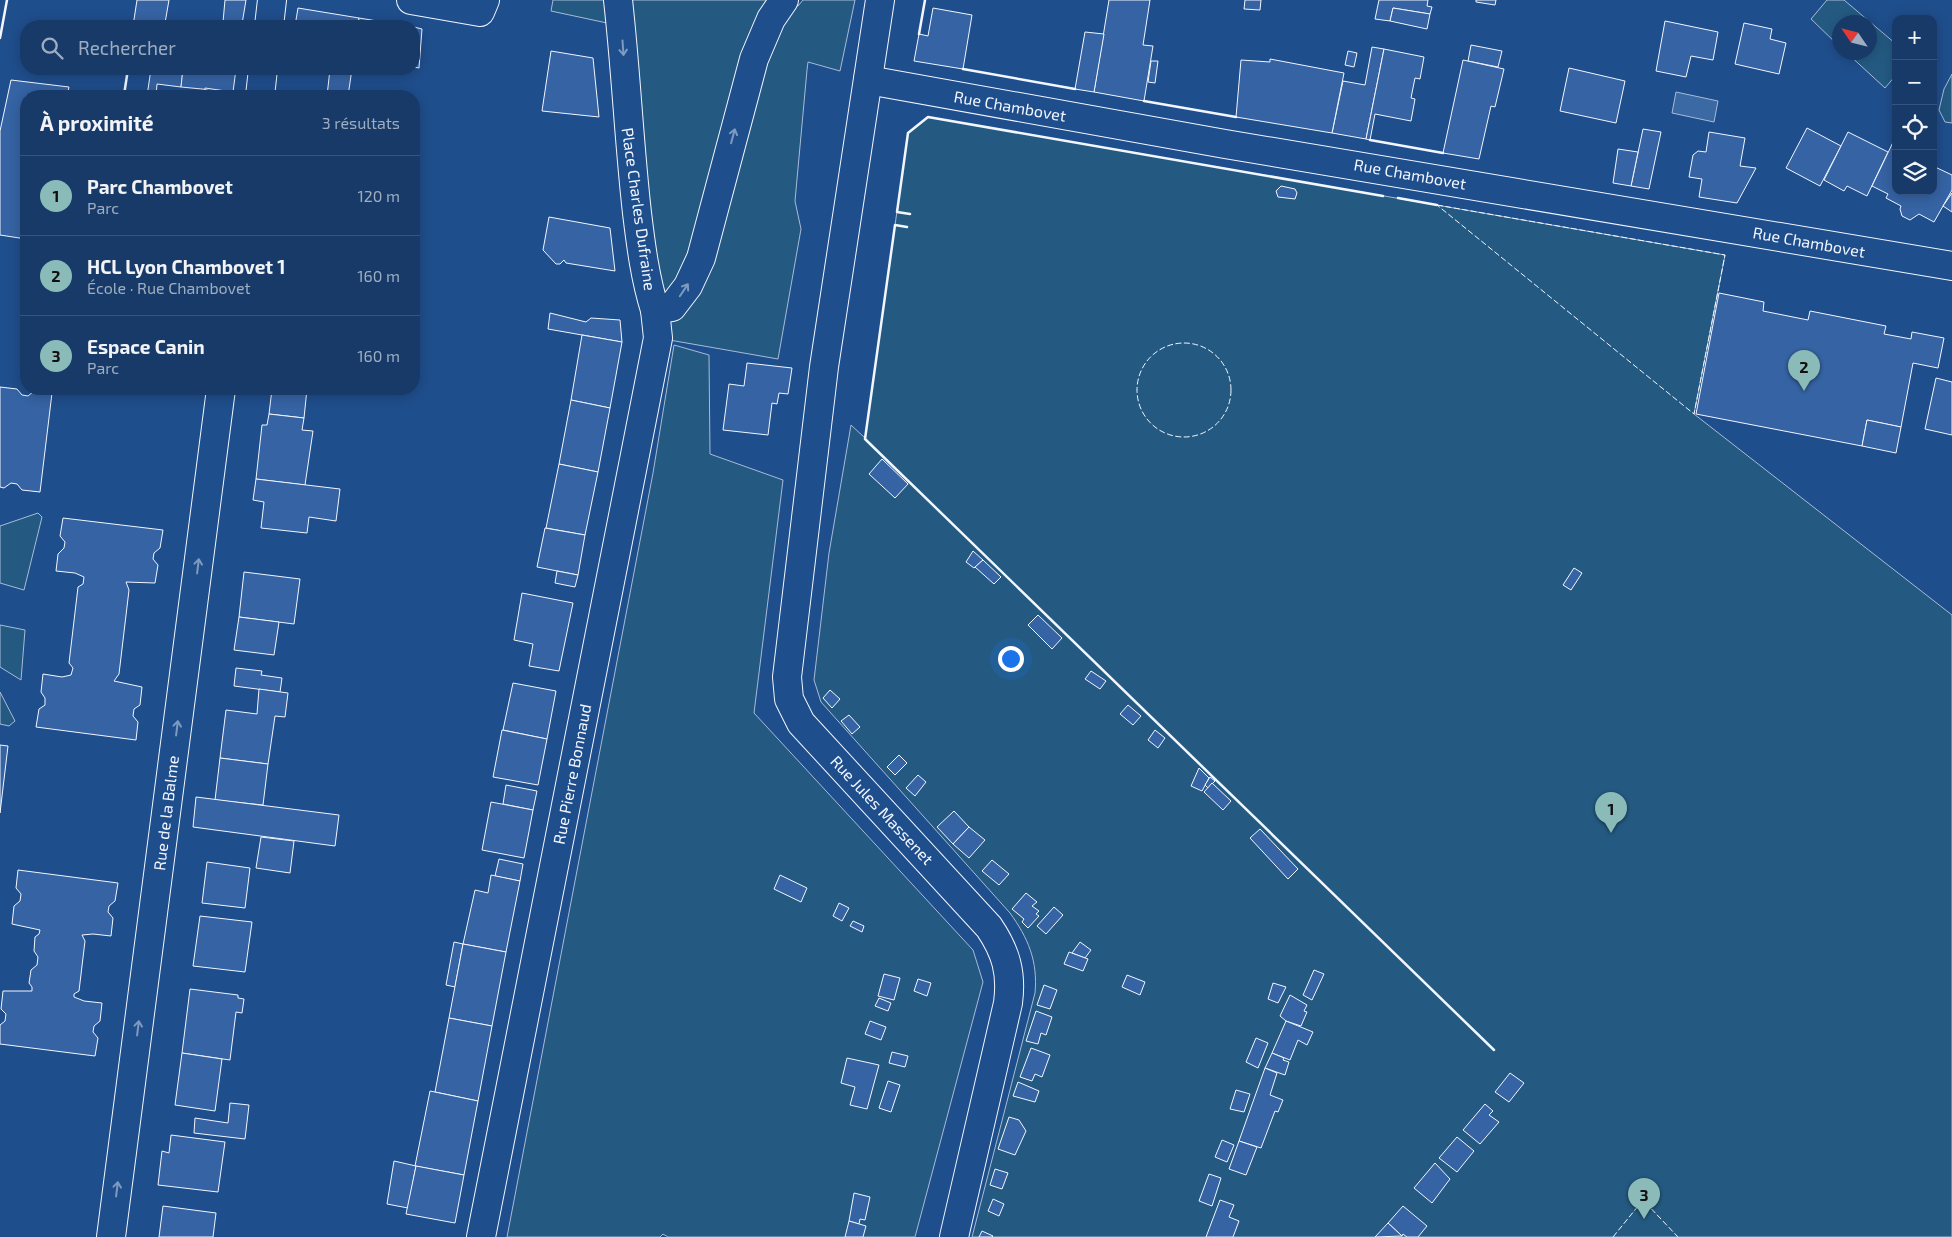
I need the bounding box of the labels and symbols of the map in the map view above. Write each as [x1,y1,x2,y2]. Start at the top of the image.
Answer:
north arrow [1832,15,1877,60]
one-way arrow [619,40,628,56]
street label: Rue Chambovet [953,86,1068,125]
street label: Place Charles Dufraine [619,126,660,292]
one-way arrow [729,128,739,144]
street label: Rue Chambovet [1353,154,1468,193]
street label: Rue Chambovet [1752,222,1867,261]
one-way arrow [679,283,689,297]
pin: 2 [1788,350,1820,391]
one-way arrow [193,559,203,575]
your location [998,646,1024,672]
street label: Rue Pierre Bonnaud [549,702,594,846]
one-way arrow [172,720,182,736]
street label: Rue Jules Massenet [827,751,938,868]
street label: Rue de la Balme [149,754,182,872]
pin: 1 [1595,792,1627,833]
one-way arrow [133,1020,143,1036]
pin: 3 [1628,1178,1660,1219]
one-way arrow [112,1181,122,1197]

